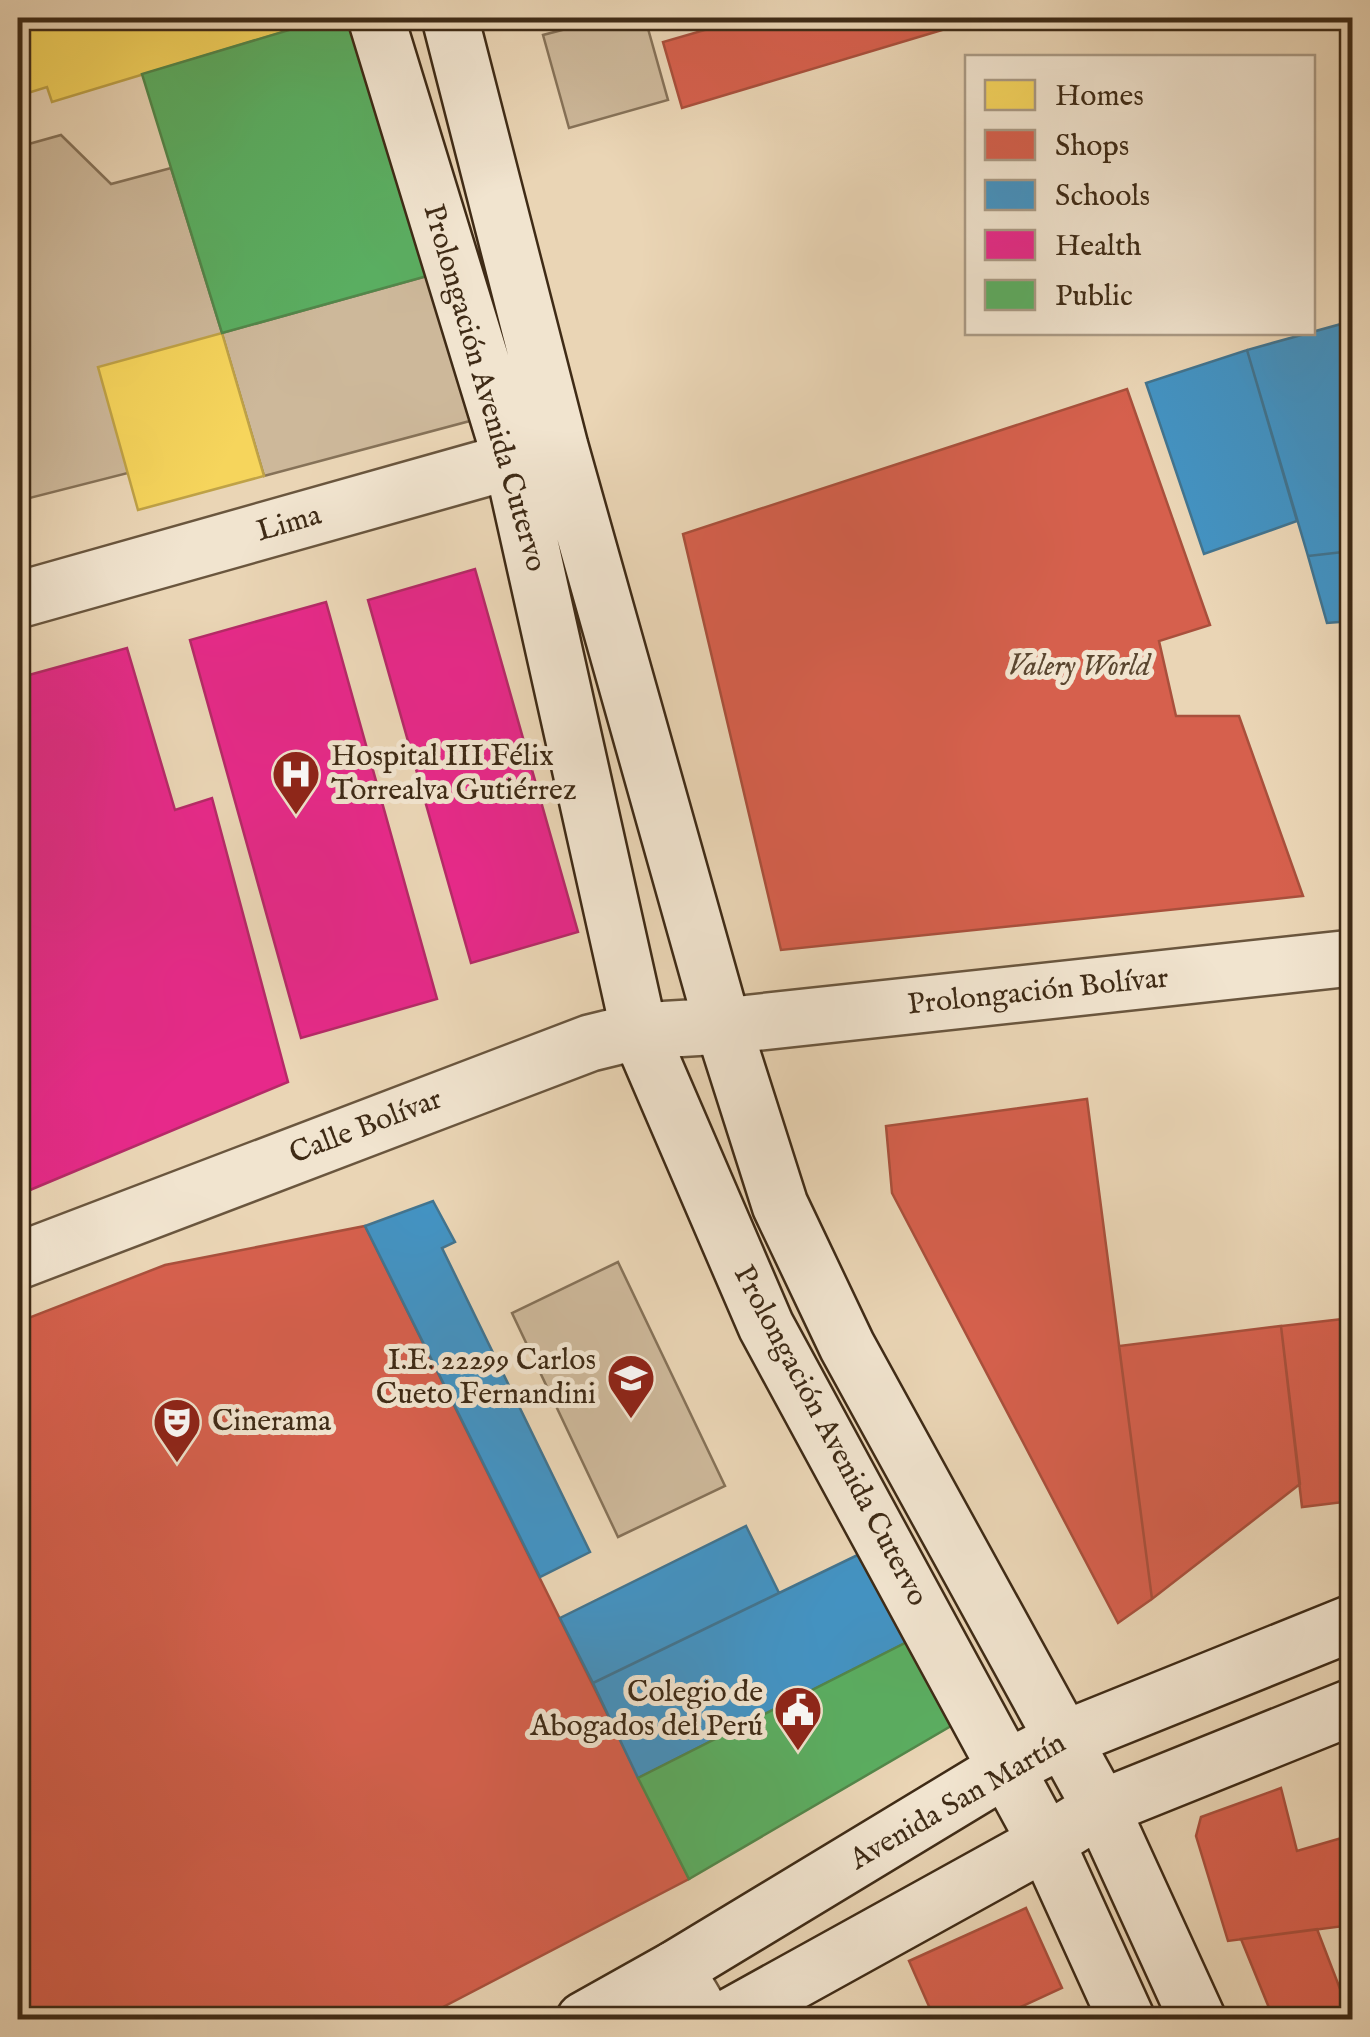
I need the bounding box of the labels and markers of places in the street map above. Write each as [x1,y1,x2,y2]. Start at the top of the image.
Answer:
place label: Hospital III Félix Torrealva Gutiérrez [331,738,577,810]
hospital icon: Hospital III Félix Torrealva Gutiérrez [270,748,322,816]
place label: I.E. 22299 Carlos Cueto Fernandini [376,1342,596,1414]
school or university icon: I.E. 22299 Carlos Cueto Fernandini [605,1352,657,1420]
theatre icon: Cinerama [151,1396,203,1464]
place label: Cinerama [212,1403,331,1441]
place label: Colegio de Abogados del Perú [529,1674,763,1746]
public building icon: Colegio de Abogados del Perú [772,1684,824,1752]

